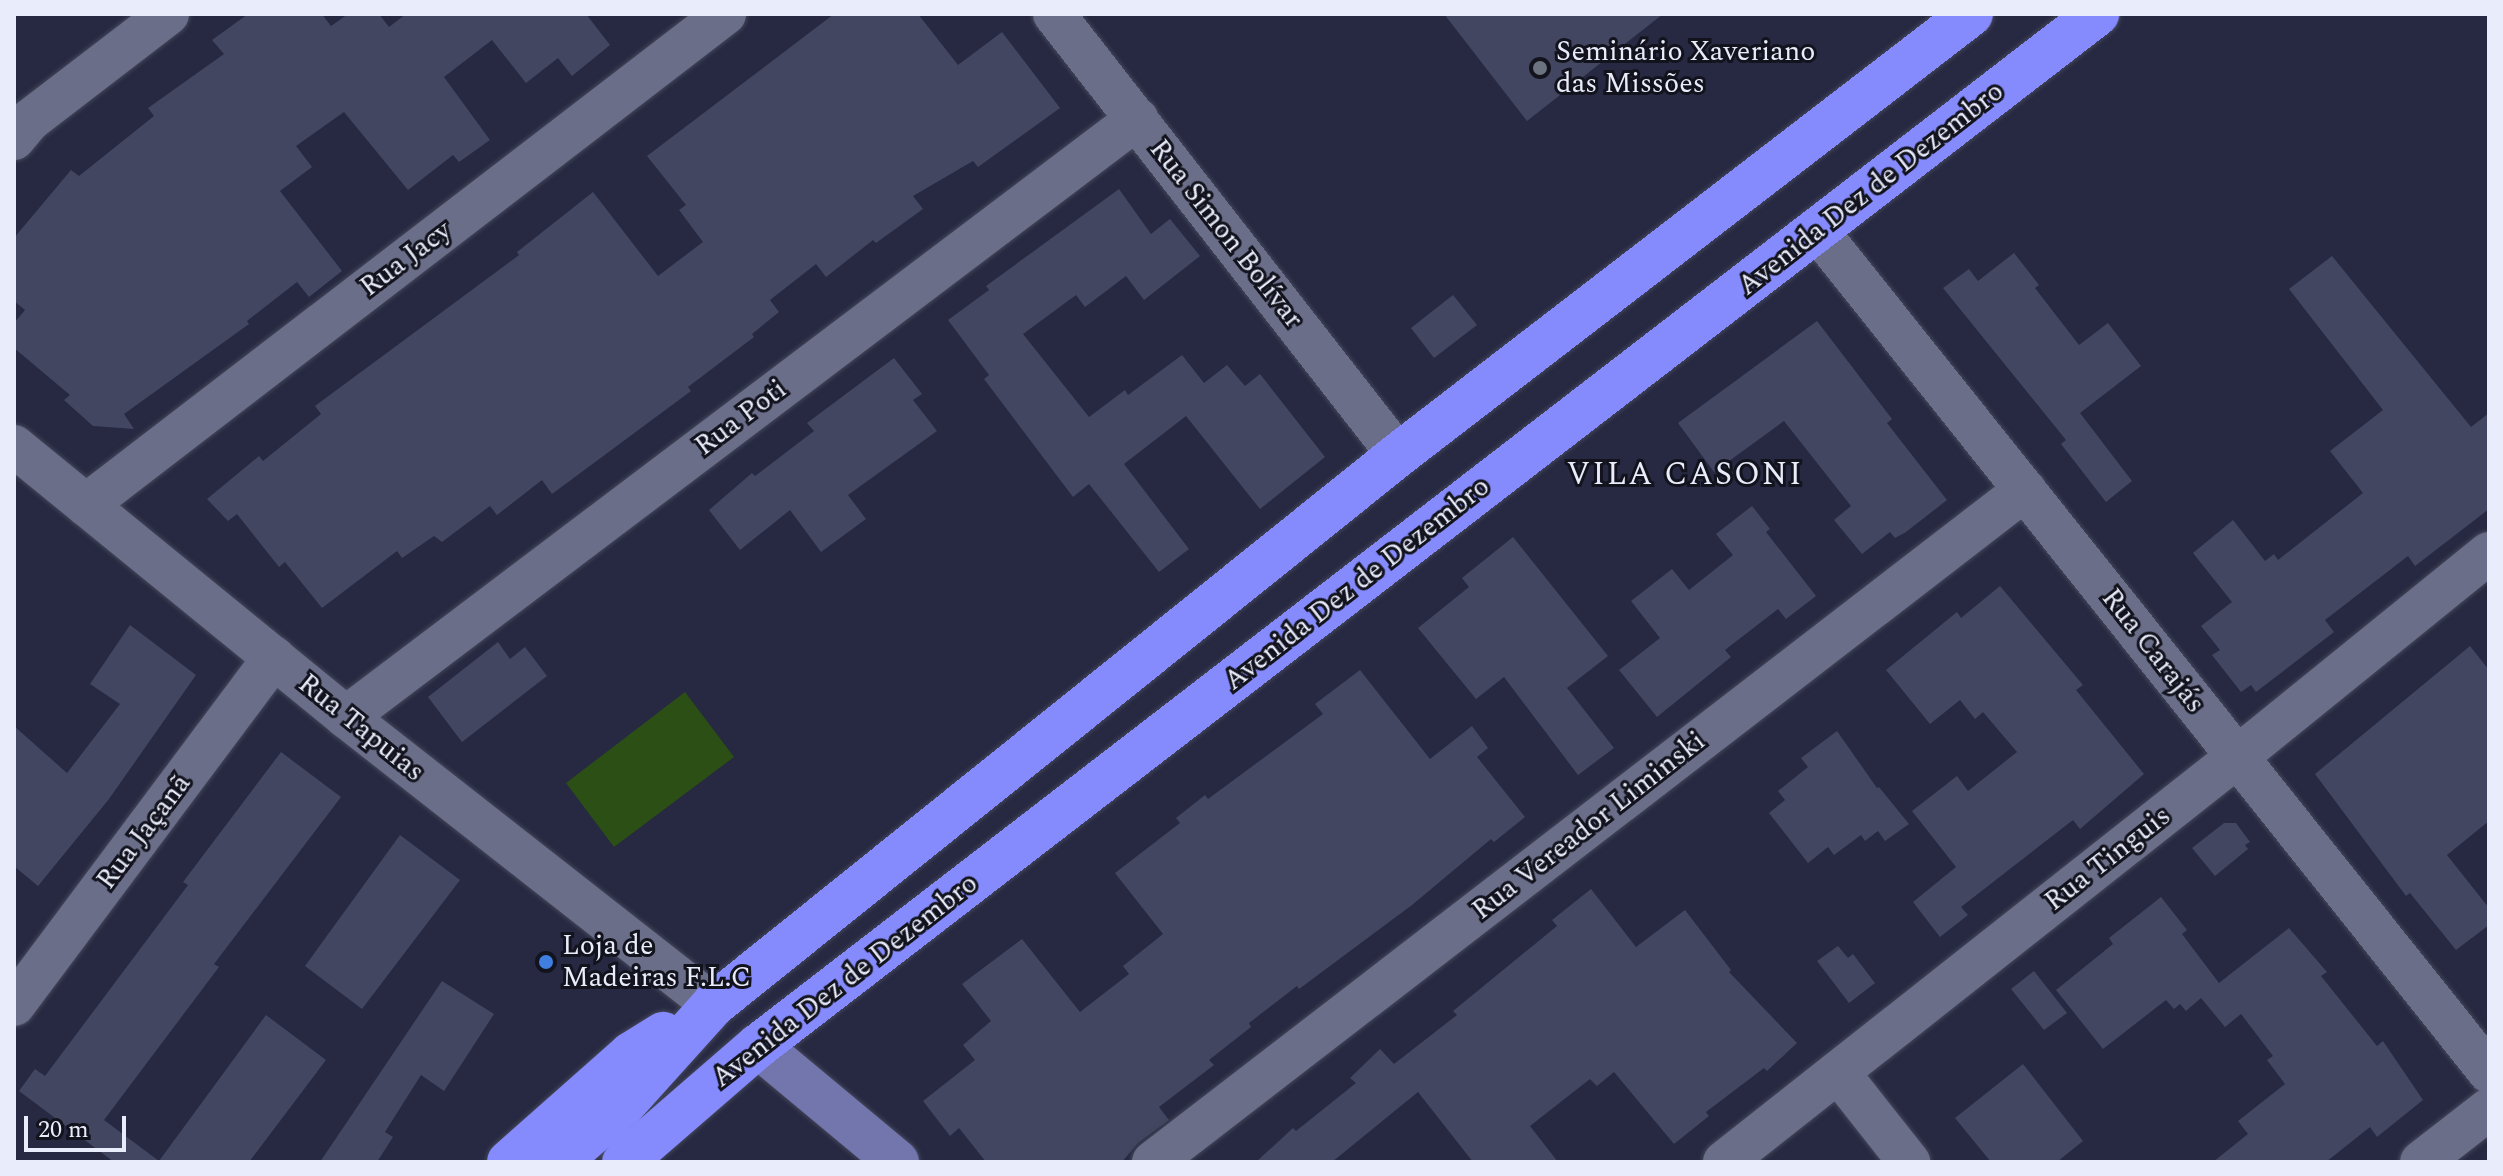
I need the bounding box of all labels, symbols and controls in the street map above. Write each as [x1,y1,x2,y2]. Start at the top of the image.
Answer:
place label: Seminário Xaveriano das Missões [1556,35,1815,101]
marker: Seminário Xaveriano das Missões [1531,59,1549,77]
street label: Avenida Dez de Dezembro [1731,75,2011,303]
street label: Rua Simon Bolívar [1142,133,1310,335]
street label: Rua Jacy [354,214,458,304]
street label: Rua Poti [689,373,793,463]
district label: VILA CASONI [1567,456,1803,494]
street label: Avenida Dez de Dezembro [1217,470,1497,698]
street label: Rua Carajás [2094,582,2212,720]
street label: Rua Tapuias [291,667,431,789]
street label: Rua Vereador Liminski [1466,725,1712,927]
street label: Rua Jaçanã [90,768,198,896]
street label: Rua Tinguis [2038,799,2178,919]
street label: Avenida Dez de Dezembro [705,867,985,1095]
place label: Loja de Madeiras F.L.C [562,929,751,995]
marker: Loja de Madeiras F.L.C [537,953,555,971]
scale bar [28,1100,130,1150]
text: 20 m [38,1112,89,1148]

